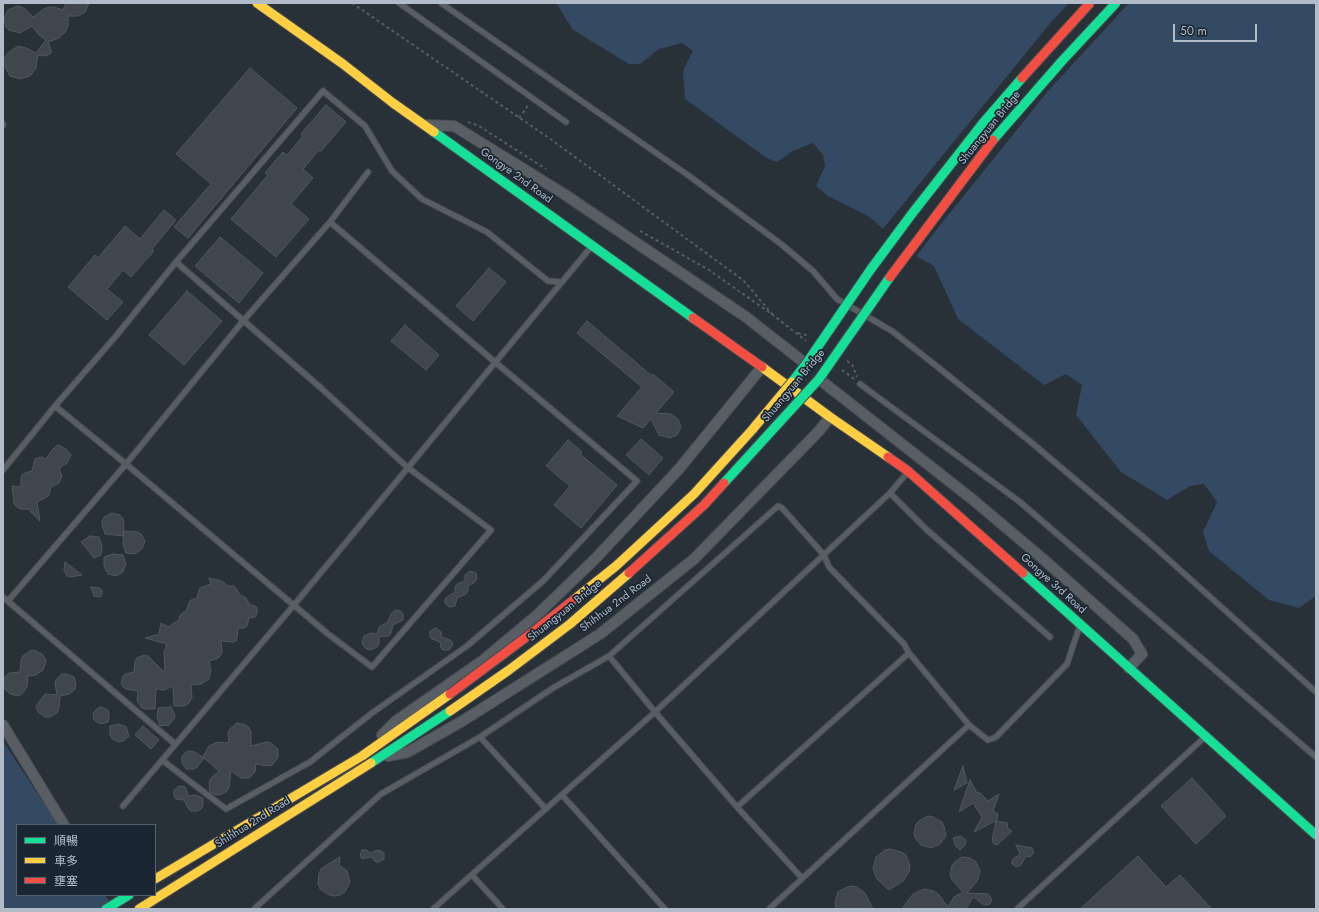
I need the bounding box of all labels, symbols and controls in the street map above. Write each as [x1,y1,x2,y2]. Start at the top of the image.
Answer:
scale bar [1175,16,1259,42]
text: 50 m [1180,22,1207,40]
street label: Shuangyuan Bridge [956,89,1024,167]
street label: Gongye 2nd Road [478,146,554,206]
street label: Shuangyuan Bridge [760,347,828,425]
street label: Gongye 3rd Road [1018,551,1088,617]
street label: Shihhua 2nd Road [578,573,654,635]
street label: Shuangyuan Bridge [526,577,604,645]
street label: Shihhua 2nd Road [213,795,293,851]
legend [16,824,156,896]
text: 順暢 [54,832,78,850]
text: 車多 [54,852,78,870]
text: 壅塞 [54,872,78,890]

